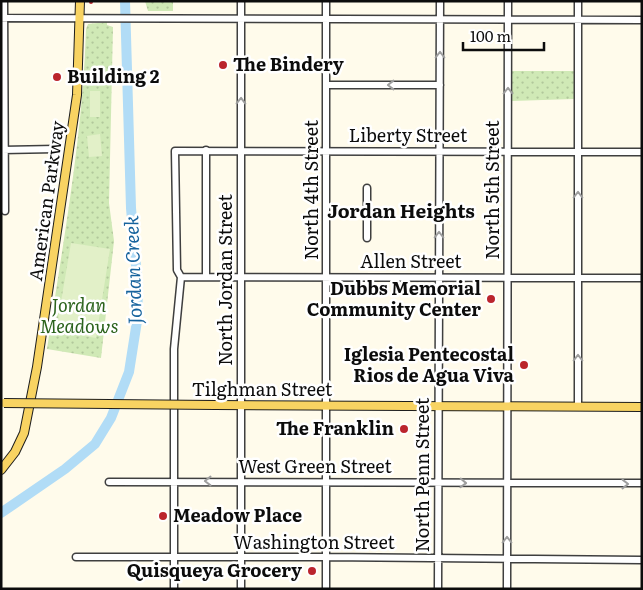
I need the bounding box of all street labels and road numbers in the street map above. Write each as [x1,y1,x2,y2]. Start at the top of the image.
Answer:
street label: American Parkway [21,118,70,283]
street label: North 4th Street [297,119,324,260]
street label: North 5th Street [478,120,505,260]
street label: Liberty Street [349,121,468,148]
street label: North Jordan Street [211,194,238,366]
street label: Allen Street [360,247,462,274]
street label: Tilghman Street [192,375,333,402]
street label: North Penn Street [408,397,435,552]
street label: West Green Street [238,452,392,479]
street label: Washington Street [233,528,395,555]

